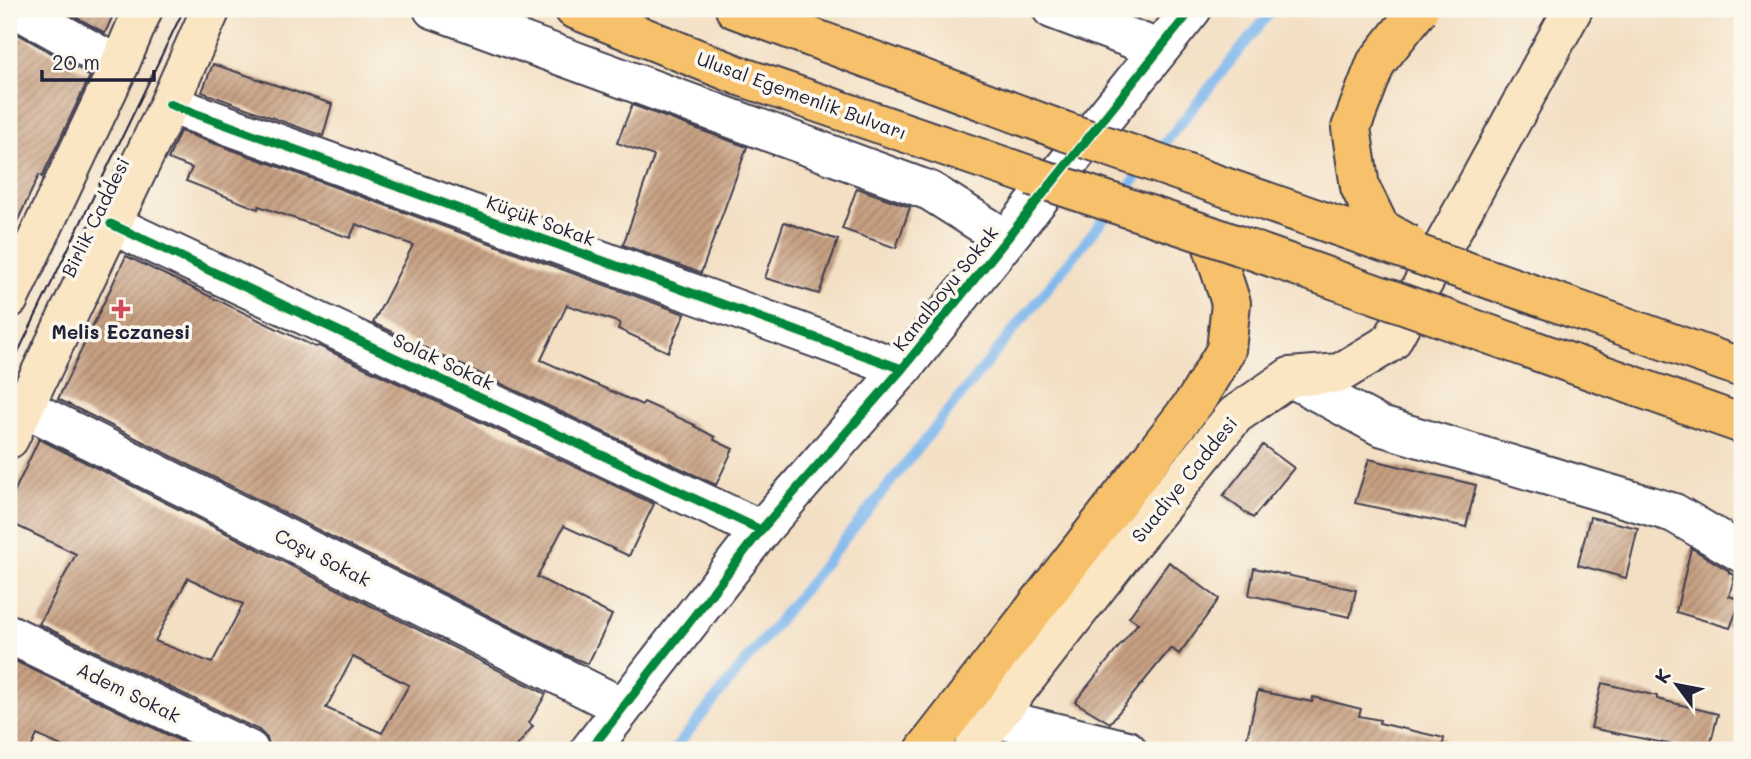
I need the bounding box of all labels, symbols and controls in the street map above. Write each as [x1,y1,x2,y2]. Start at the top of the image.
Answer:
scale bar [42,38,154,82]
street label: Ulusal Egemenlik Bulvarı [693,45,911,145]
text: 20 m [52,48,100,75]
street label: Birlik Caddesi [55,153,135,281]
street label: Küçük Sokak [483,189,599,251]
street label: Kanalboyu Sokak [887,220,1003,356]
marker: Melis Eczanesi [113,301,129,317]
place label: Melis Eczanesi [52,319,190,344]
street label: Solak Sokak [389,327,499,395]
street label: Suadiye Caddesi [1126,411,1242,547]
street label: Coşu Sokak [271,522,375,592]
north arrow [1642,650,1712,720]
street label: Adem Sokak [73,656,185,728]
text: K [1648,664,1676,688]

